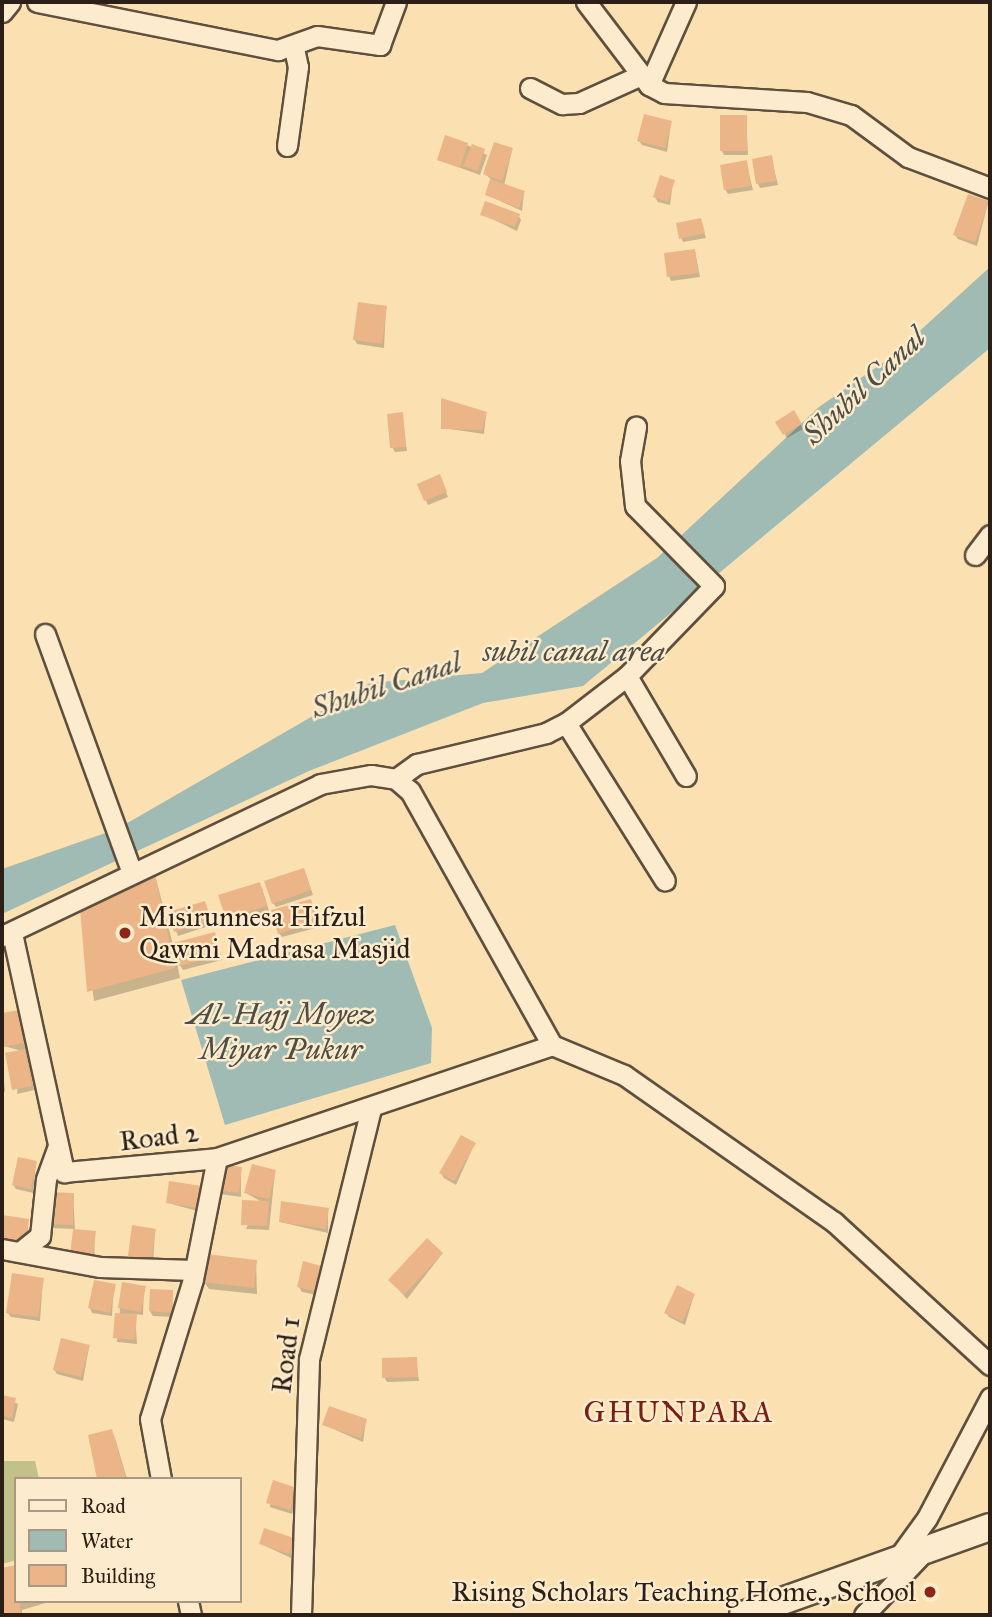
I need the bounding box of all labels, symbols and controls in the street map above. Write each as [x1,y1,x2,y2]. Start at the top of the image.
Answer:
water label: Shubil Canal [795,320,933,452]
water label: subil canal area [483,633,665,669]
water label: Shubil Canal [307,644,465,726]
place label: Misirunnesa Hifzul Qawmi Madrasa Masjid [139,900,411,966]
marker: Misirunnesa Hifzul Qawmi Madrasa Masjid [117,925,133,941]
water label: Al-Hajj Moyez Miyar Pukur [187,996,375,1066]
street label: Road 2 [117,1115,201,1159]
street label: Road 1 [265,1315,307,1395]
district label: GHUNPARA [585,1394,773,1430]
legend [14,1477,242,1603]
text: Road [81,1493,126,1519]
text: Water [81,1528,133,1554]
text: Building [81,1563,155,1589]
place label: Rising Scholars Teaching Home., School [451,1575,916,1609]
marker: Rising Scholars Teaching Home., School [922,1584,938,1600]

